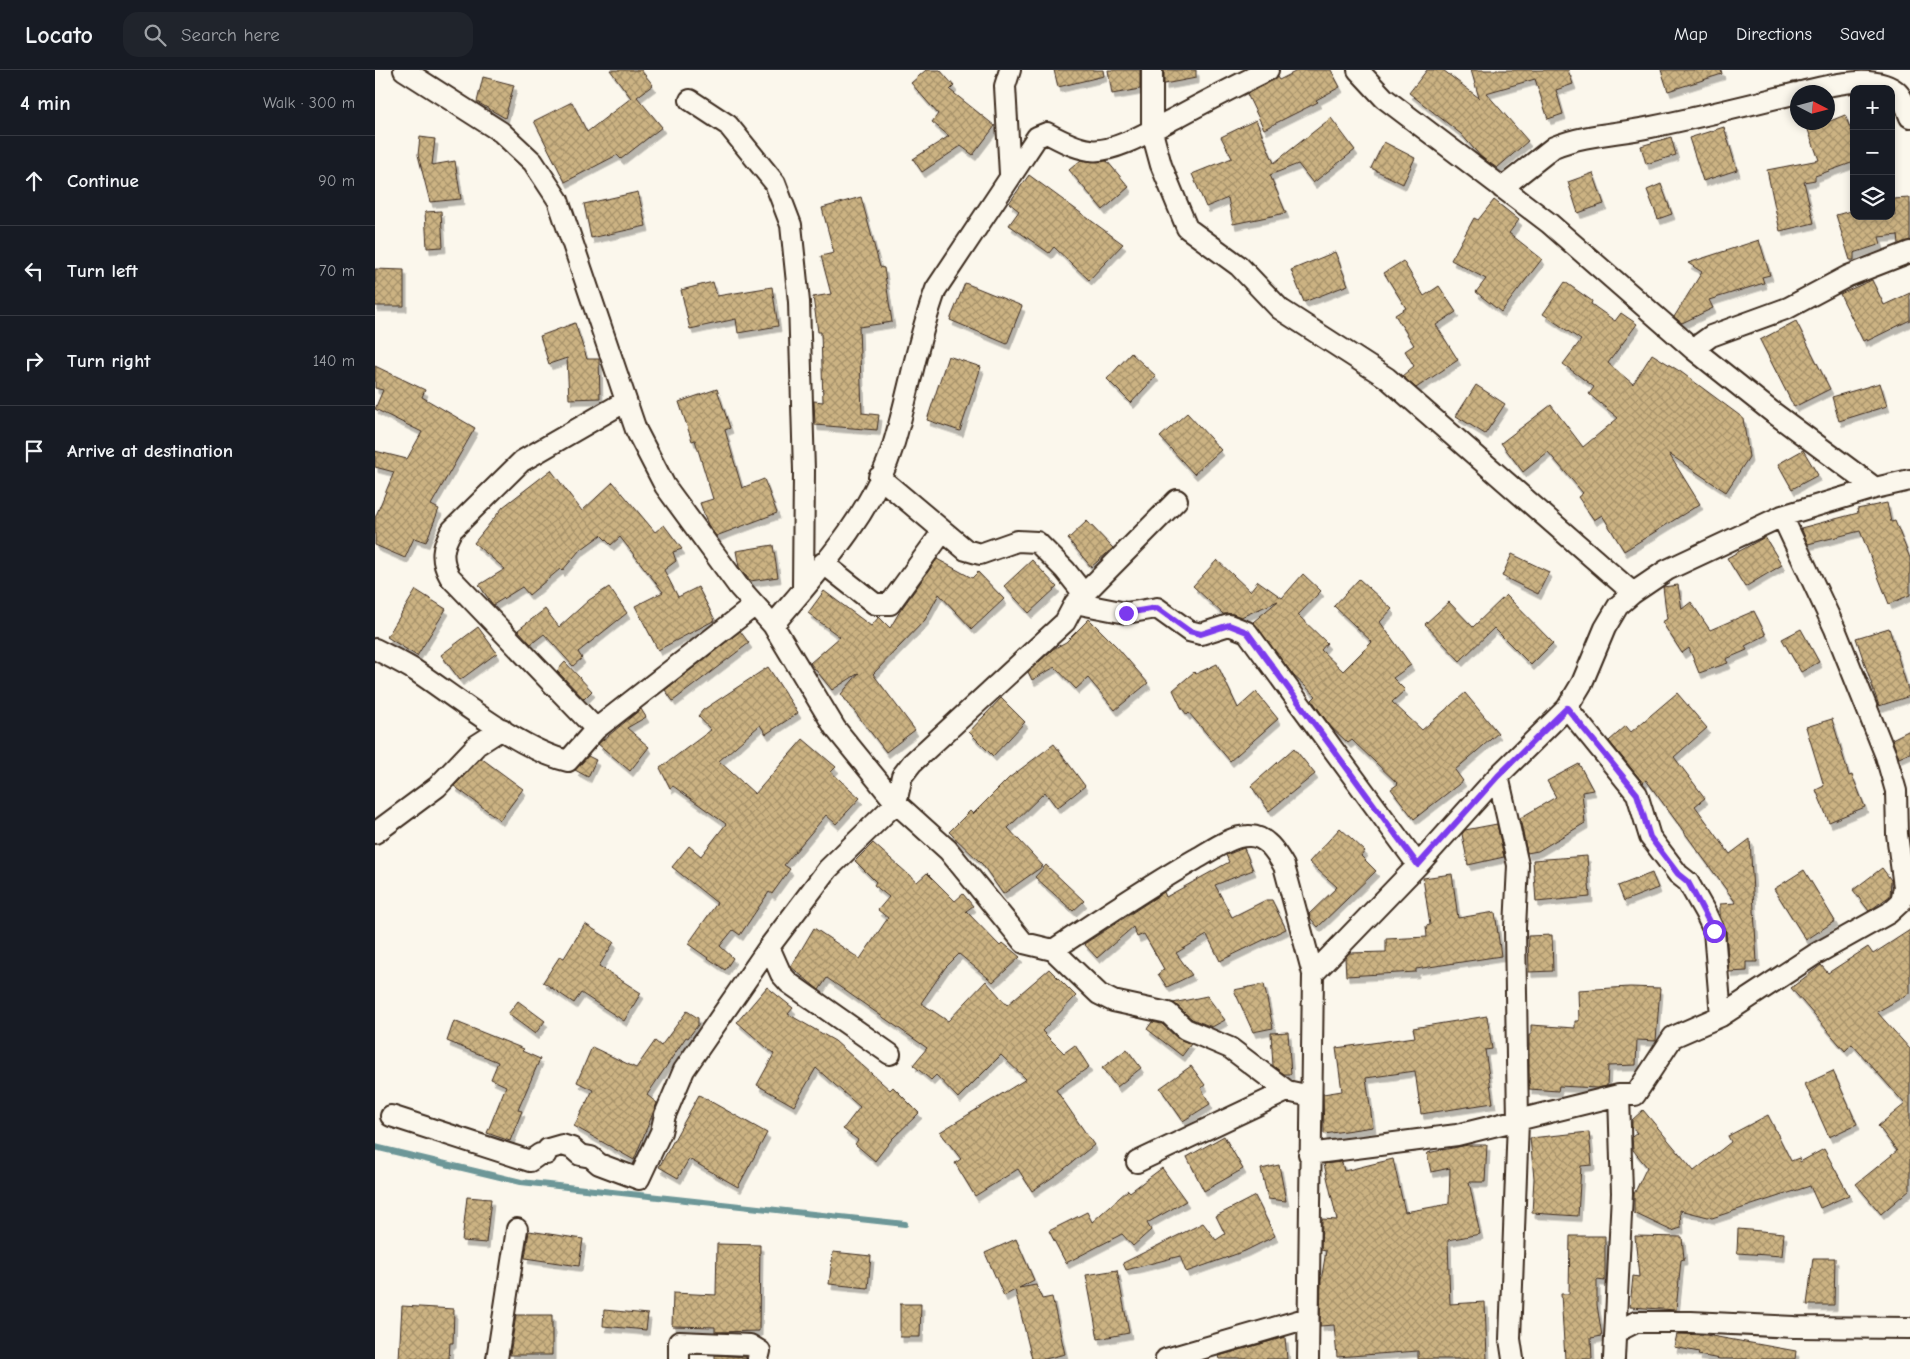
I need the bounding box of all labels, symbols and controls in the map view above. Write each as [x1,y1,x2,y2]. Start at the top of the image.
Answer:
search box [123,12,473,57]
text: Locato [25,21,93,49]
icon: search [141,21,169,49]
text: Search here [181,24,280,46]
text: Map [1674,24,1708,45]
text: Directions [1736,24,1812,45]
text: Saved [1840,24,1885,45]
north arrow [1790,85,1835,130]
map controls [1850,85,1895,220]
button: + [1850,85,1895,130]
text: 4 min [20,91,71,115]
text: Walk · 300 m [263,94,355,112]
button: − [1850,130,1895,175]
icon: ahead [20,167,48,195]
text: Continue [67,170,139,192]
text: 90 m [318,172,355,190]
button: layers [1850,175,1895,220]
icon: left [20,257,48,285]
text: Turn left [67,260,138,282]
text: 70 m [319,262,355,280]
icon: right [20,347,48,375]
text: Turn right [67,350,151,372]
text: 140 m [313,352,355,370]
icon: arrive [20,437,48,465]
text: Arrive at destination [67,440,233,462]
route end [1115,602,1138,625]
route start [1703,920,1726,943]

